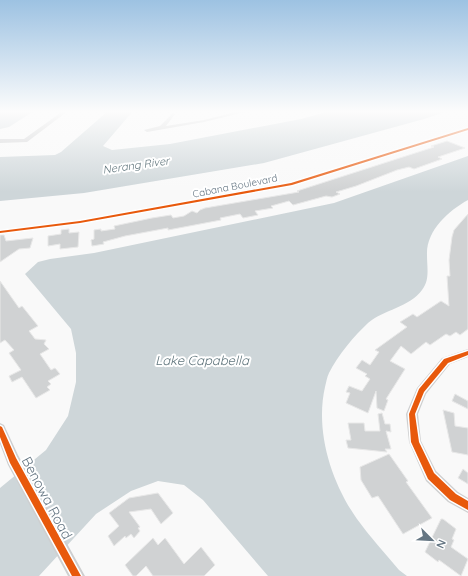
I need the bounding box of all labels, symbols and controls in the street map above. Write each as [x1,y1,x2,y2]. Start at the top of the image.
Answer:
water label: Nerang River [102,153,172,177]
street label: Cabana Boulevard [191,171,279,201]
water label: Lake Capabella [155,352,250,368]
street label: Benowa Road [18,454,76,542]
north arrow [412,520,452,560]
text: N [433,538,449,551]

